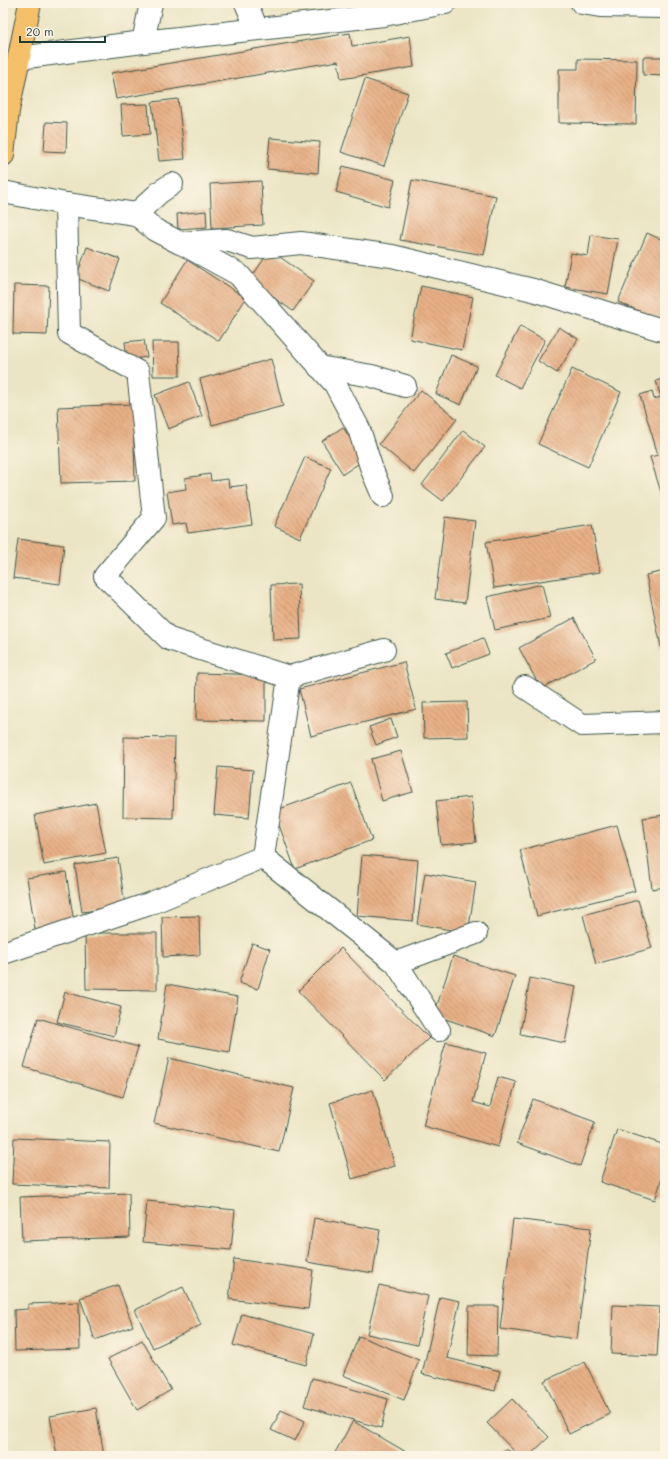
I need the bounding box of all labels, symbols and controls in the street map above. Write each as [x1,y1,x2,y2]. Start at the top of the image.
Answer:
scale bar [20,18,105,44]
text: 20 m [26,23,54,39]

